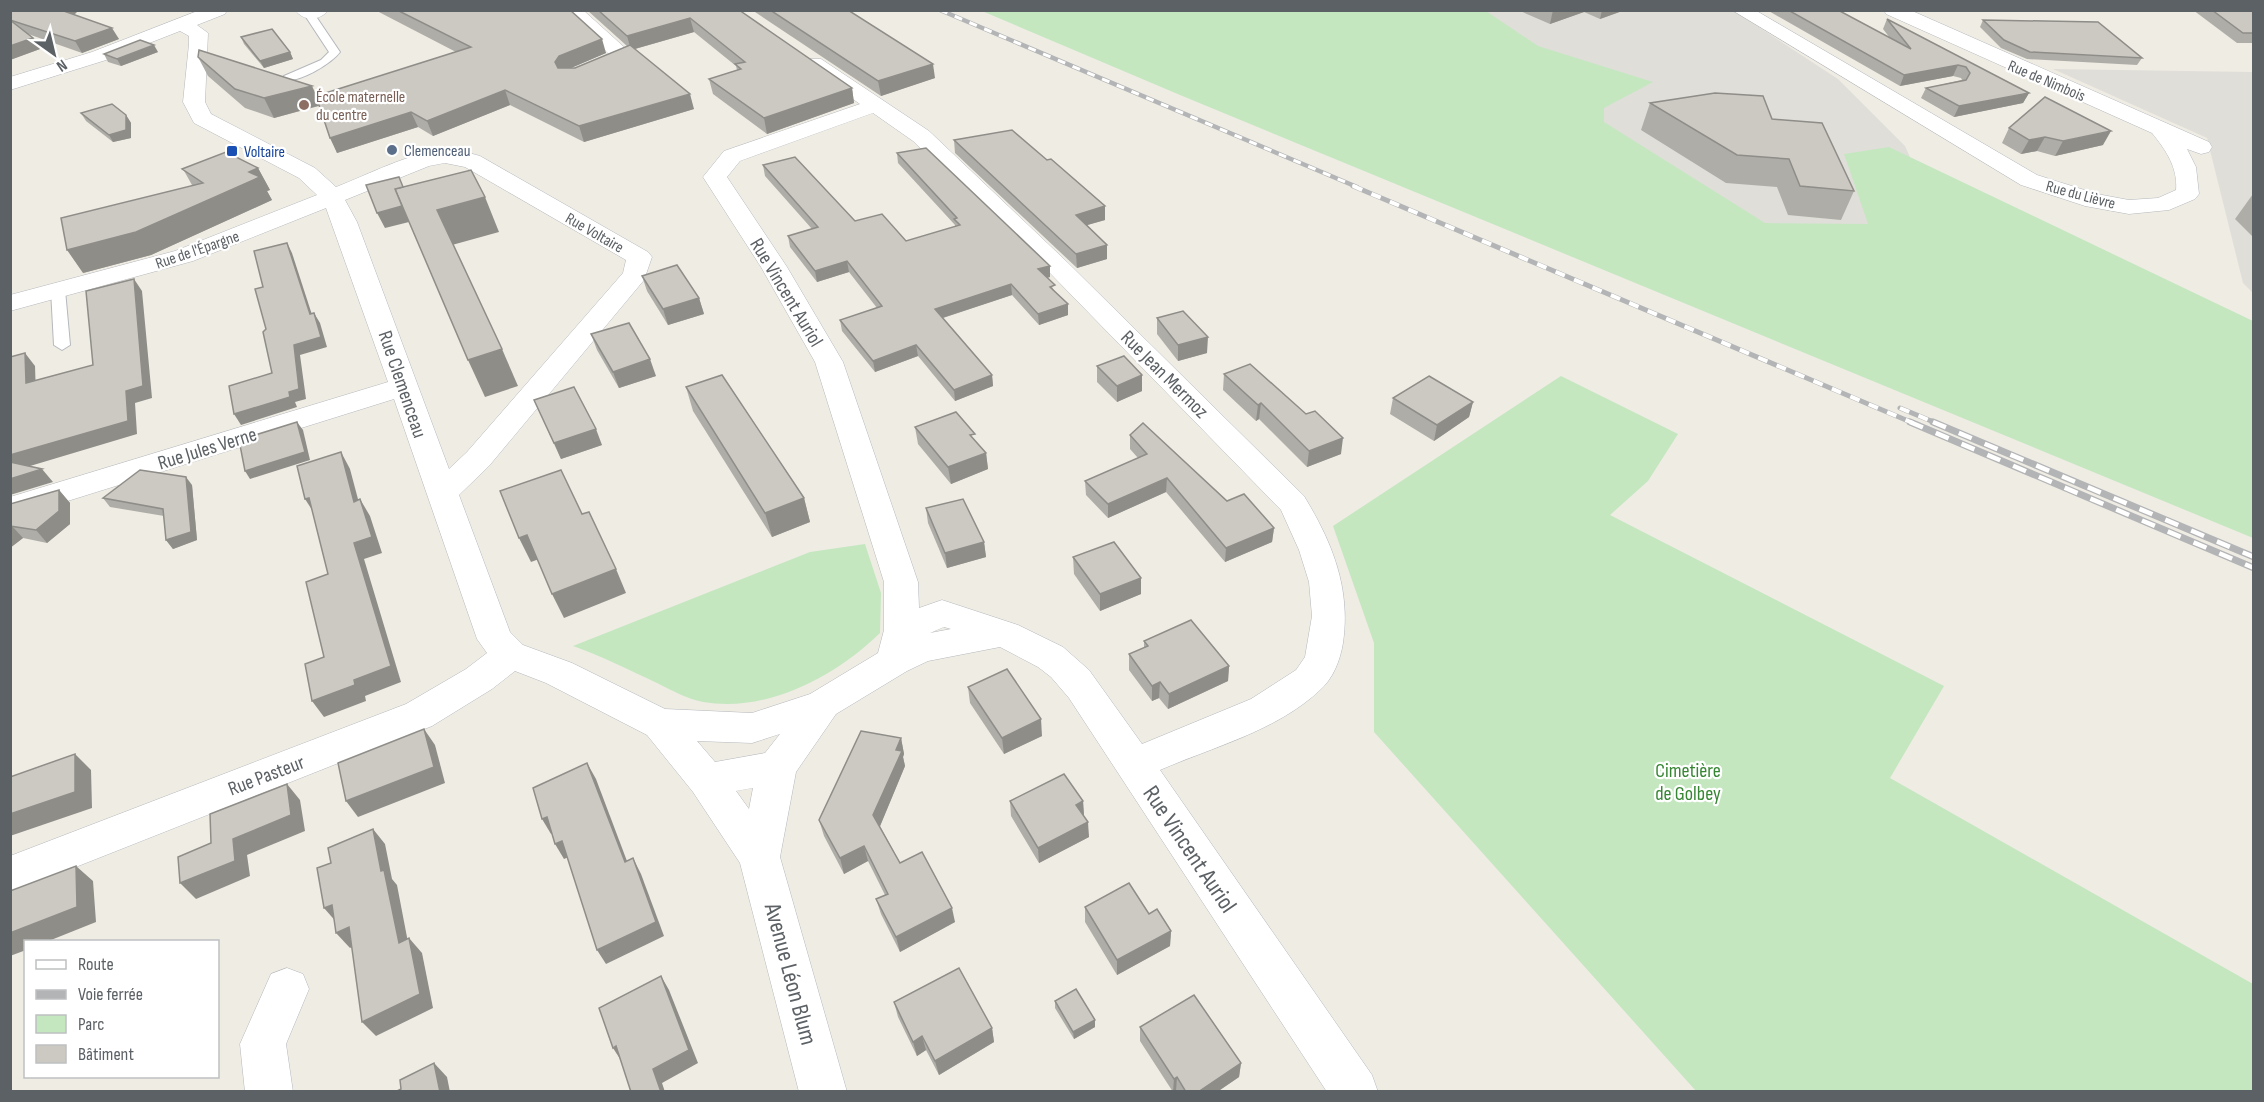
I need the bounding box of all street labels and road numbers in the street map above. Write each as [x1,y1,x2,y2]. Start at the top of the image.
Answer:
street label: Rue de Nimbois [2005,57,2088,106]
street label: Rue du Lièvre [2044,177,2117,214]
street label: Rue Voltaire [562,209,627,258]
street label: Rue de l'Épargne [153,227,242,274]
street label: Rue Vincent Auriol [744,234,828,351]
street label: Rue Jean Mermoz [1115,326,1213,424]
street label: Rue Clemenceau [373,328,432,441]
street label: Rue Jules Verne [155,423,260,475]
street label: Rue Pasteur [225,750,308,801]
street label: Rue Vincent Auriol [1136,780,1243,918]
street label: Avenue Léon Blum [757,899,823,1048]

